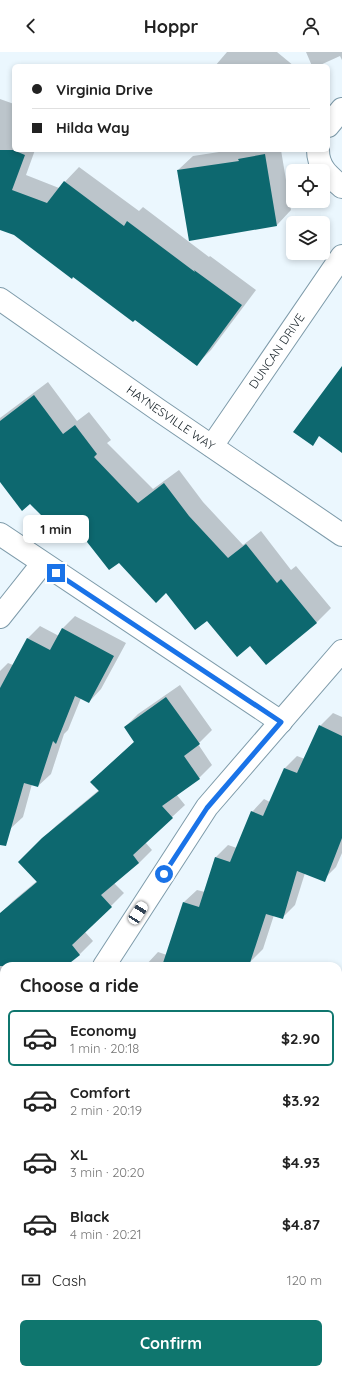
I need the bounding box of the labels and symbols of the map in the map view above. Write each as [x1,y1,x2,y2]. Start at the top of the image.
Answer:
street label: DUNCAN DRIVE [245,310,308,391]
street label: HAYNESVILLE WAY [124,382,218,453]
callout: 1 min [23,515,89,543]
route end [47,564,65,582]
route start [155,865,173,883]
car [126,900,150,926]

